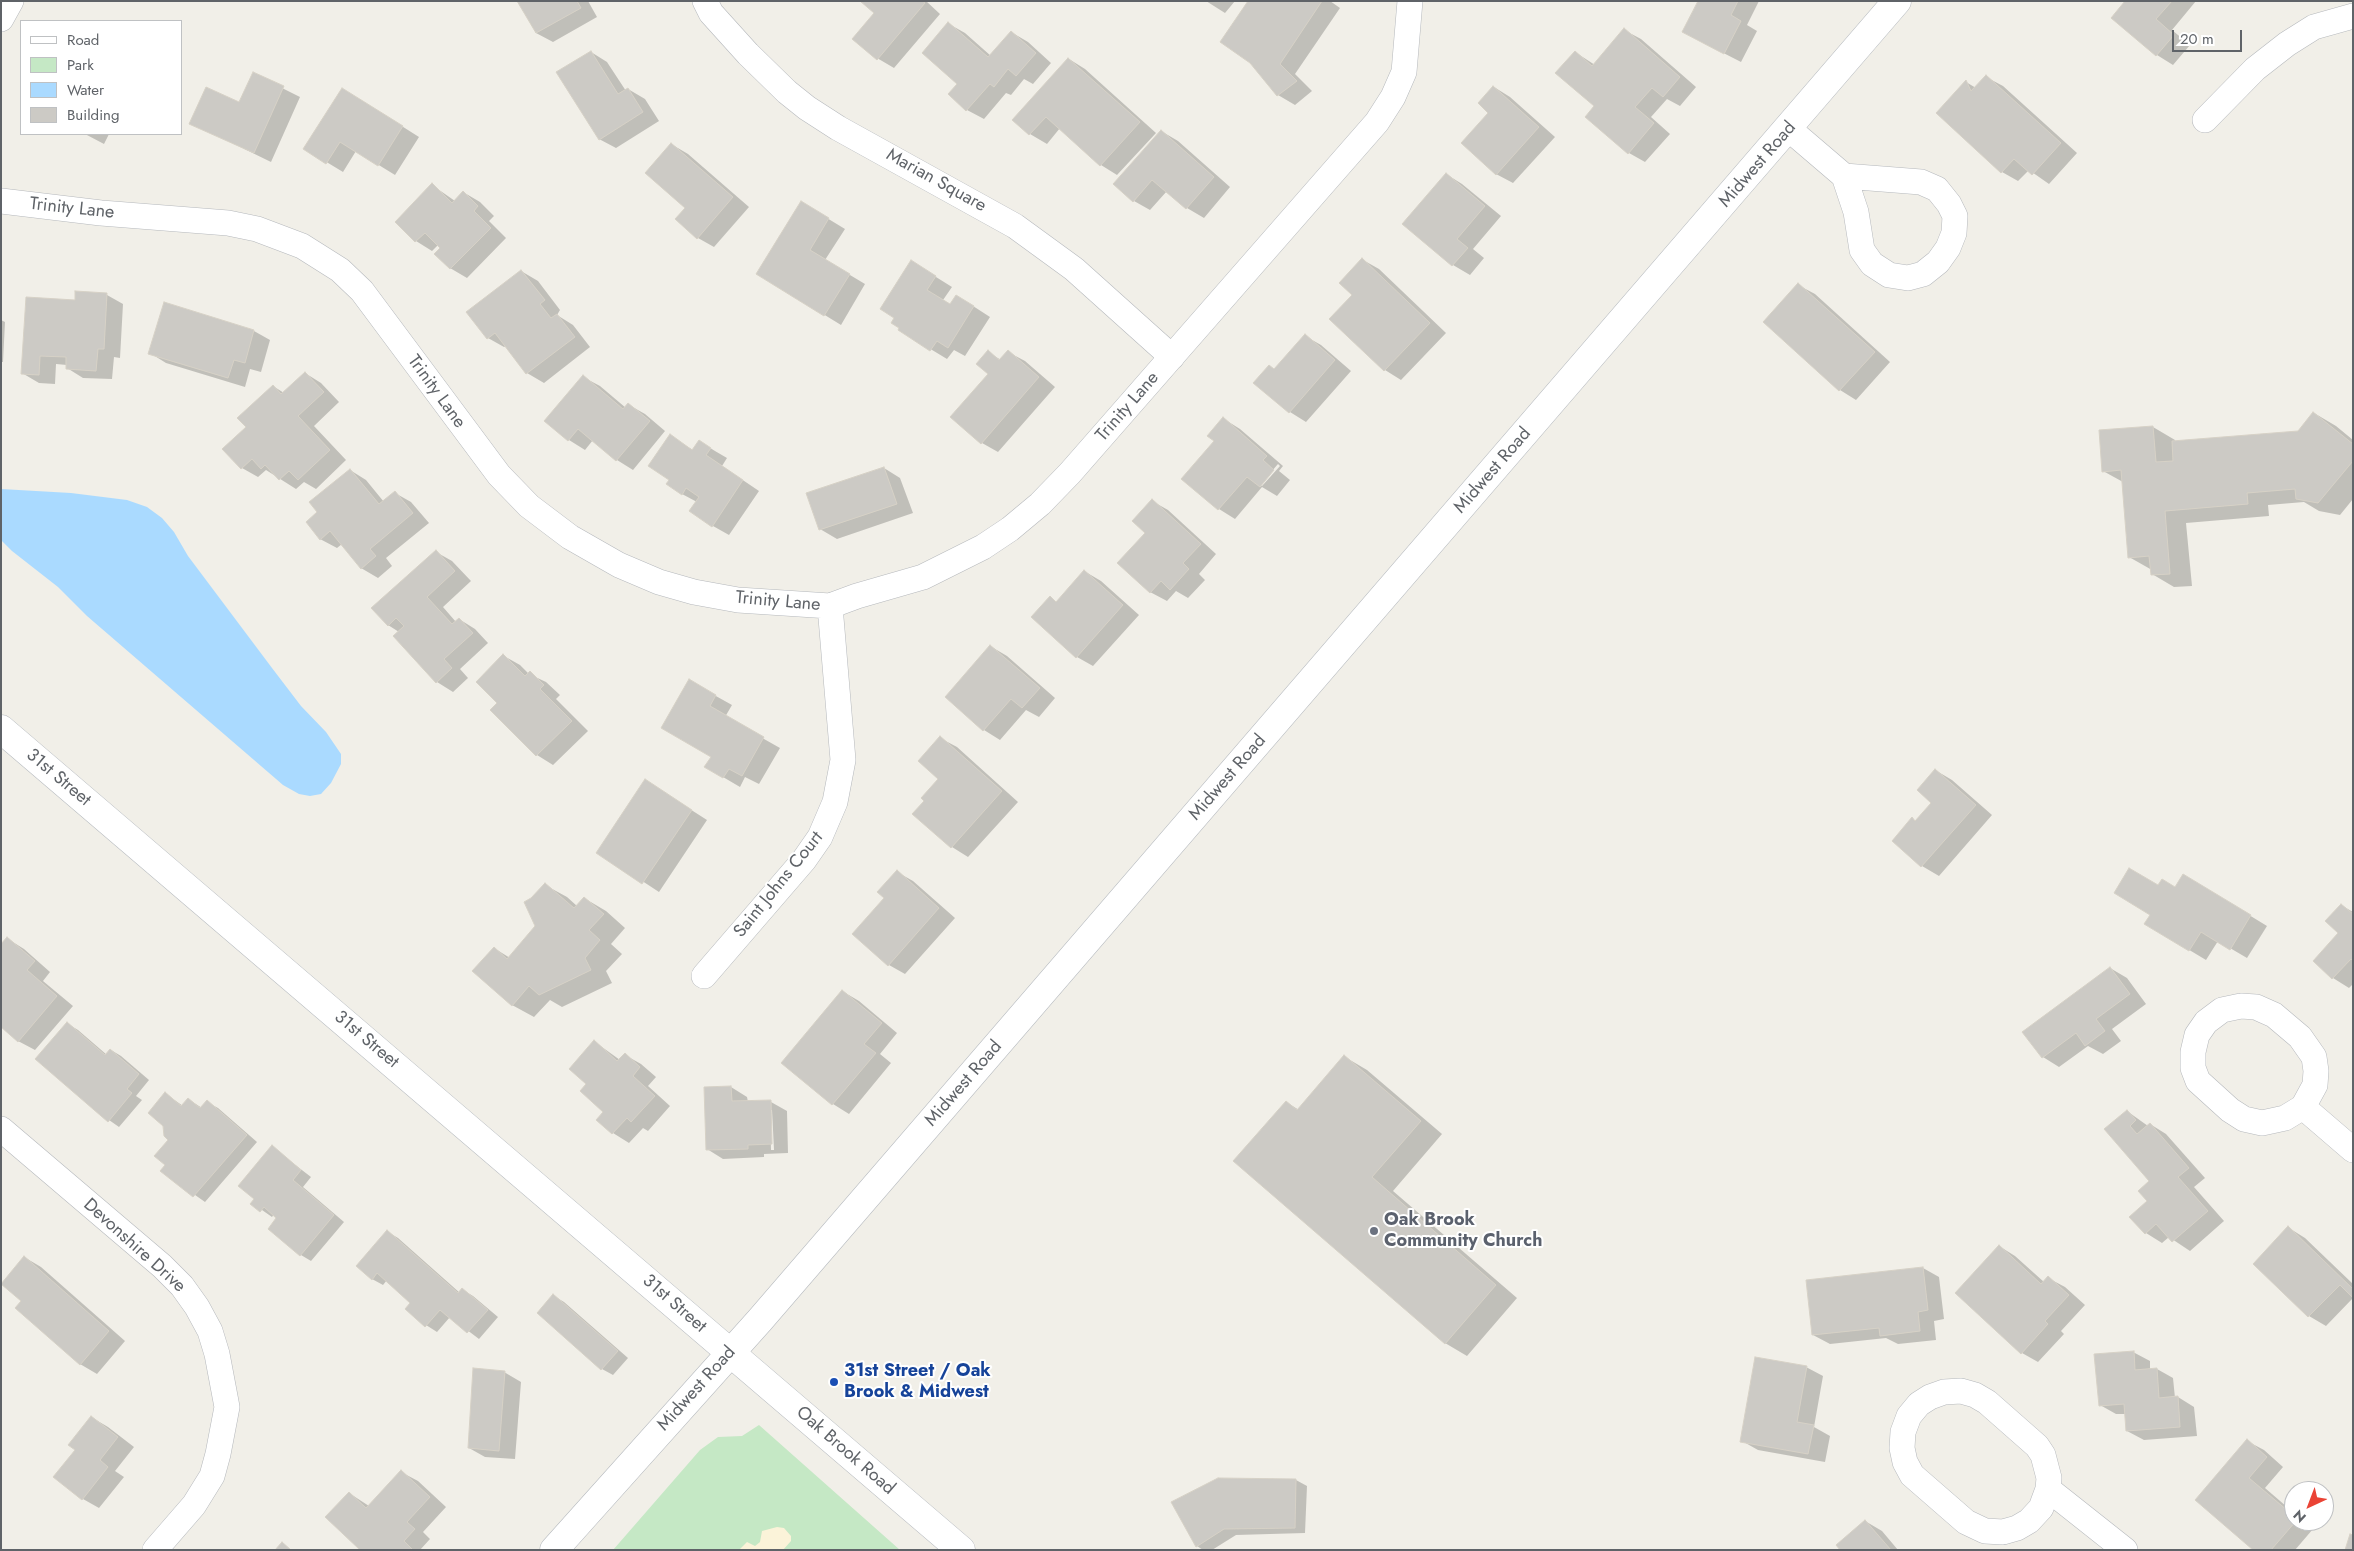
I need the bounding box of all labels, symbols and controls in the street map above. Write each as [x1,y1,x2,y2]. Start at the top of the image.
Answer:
legend [20,20,182,135]
scale bar [2174,20,2244,52]
text: 20 m [2180,28,2214,50]
text: Road [67,29,99,51]
text: Park [67,54,94,76]
text: Water [67,79,104,101]
text: Building [67,104,119,126]
street label: Midwest Road [1715,118,1801,212]
street label: Marian Square [882,145,990,217]
street label: Trinity Lane [29,194,115,224]
street label: Trinity Lane [402,351,470,433]
street label: Trinity Lane [1092,368,1164,446]
street label: Midwest Road [1450,424,1536,518]
street label: Trinity Lane [735,588,821,616]
street label: Midwest Road [1185,731,1271,825]
street label: 31st Street [21,745,95,811]
street label: Saint Johns Court [730,828,828,942]
street label: 31st Street [329,1007,403,1073]
street label: Midwest Road [921,1037,1007,1131]
street label: Devonshire Drive [78,1194,190,1298]
place label: Oak Brook Community Church [1384,1210,1542,1252]
marker: Oak Brook Community Church [1368,1225,1380,1237]
street label: 31st Street [638,1270,710,1338]
street label: Midwest Road [653,1342,741,1436]
place label: 31st Street / Oak Brook & Midwest [844,1361,991,1404]
marker: 31st Street / Oak Brook & Midwest [828,1376,840,1388]
street label: Oak Brook Road [791,1402,899,1500]
north arrow [2284,1481,2334,1531]
text: N [2289,1505,2310,1527]

